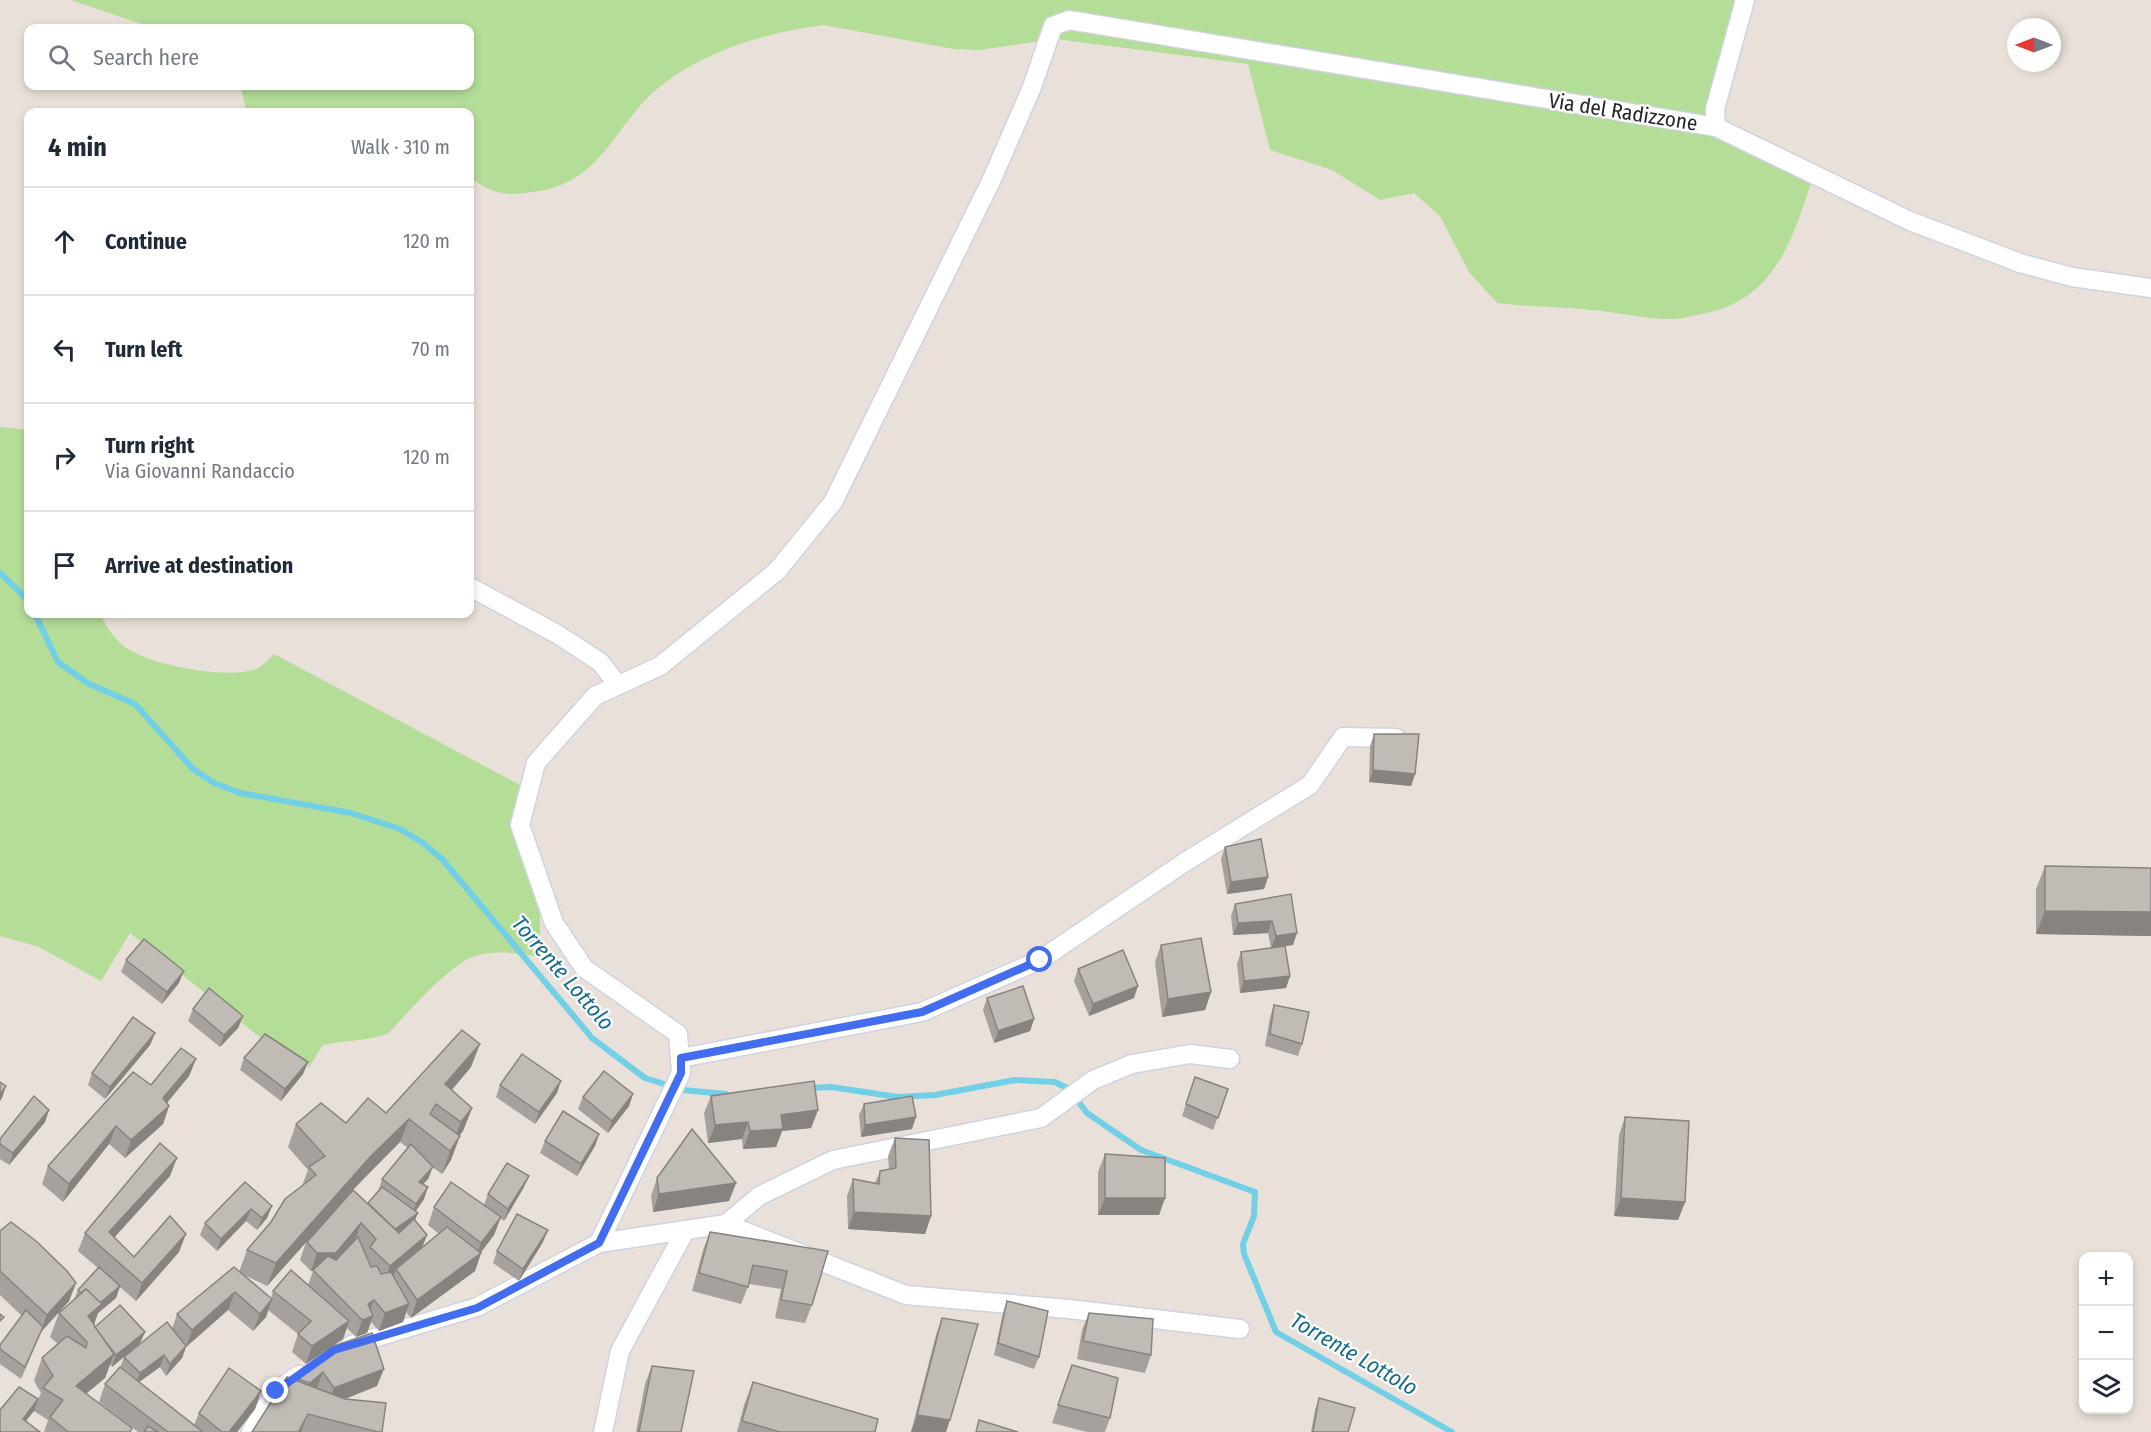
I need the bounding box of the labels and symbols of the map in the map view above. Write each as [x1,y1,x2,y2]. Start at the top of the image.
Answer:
north arrow [2007,18,2061,72]
street label: Via del Radizzone [1547,87,1699,137]
water label: Torrente Lottolo [506,910,620,1036]
route start [1026,946,1052,972]
water label: Torrente Lottolo [1286,1307,1422,1401]
route end [262,1377,288,1403]

